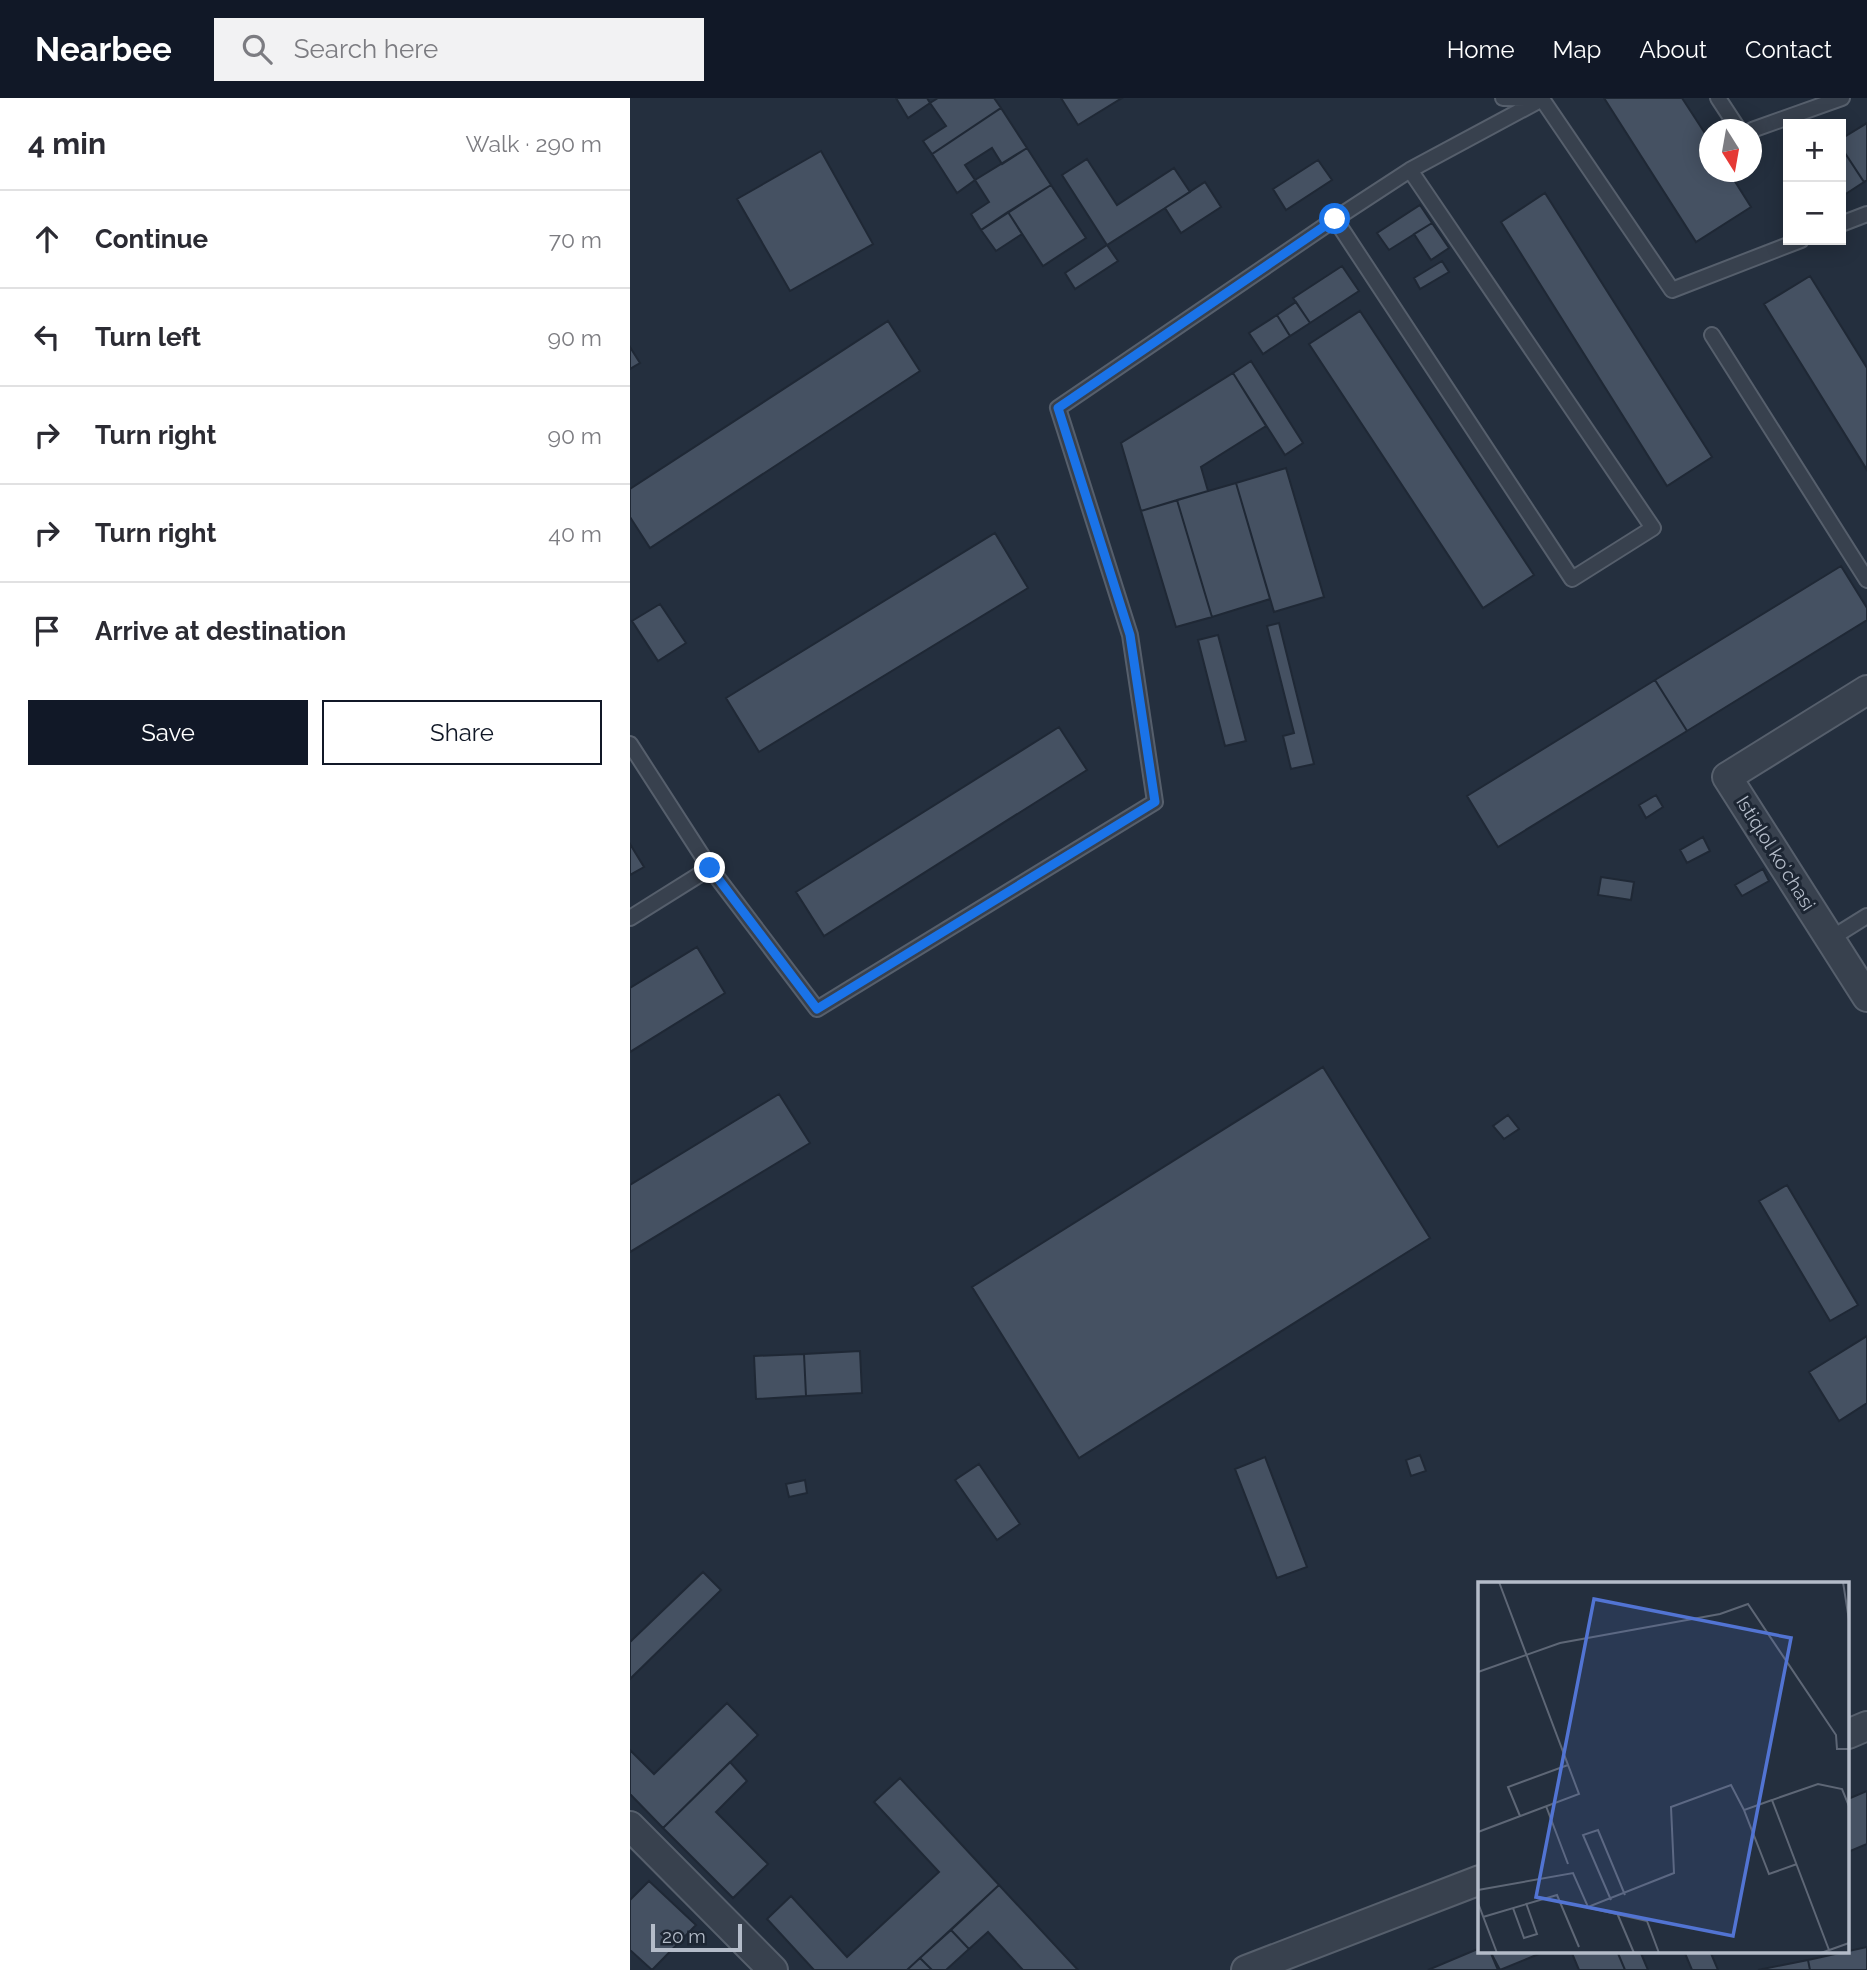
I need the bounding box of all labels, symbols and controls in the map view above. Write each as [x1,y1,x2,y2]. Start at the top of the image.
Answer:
search box [214,18,704,81]
text: Nearbee [35,30,172,69]
icon: search [238,30,276,68]
text: Search here [294,34,438,64]
text: Home [1447,35,1515,64]
text: Map [1553,35,1601,64]
text: About [1639,35,1707,64]
text: Contact [1745,35,1832,64]
north arrow [1699,119,1762,182]
map controls [1783,119,1846,245]
button: + [1783,119,1846,182]
text: 4 min [28,126,106,161]
text: Walk · 290 m [466,130,602,157]
button: − [1783,182,1846,245]
route start [1319,203,1350,234]
icon: ahead [28,220,66,258]
text: Continue [95,224,208,254]
text: 70 m [549,226,602,253]
icon: left [28,318,66,356]
text: Turn left [95,322,201,352]
text: 90 m [547,324,602,351]
icon: right [28,416,66,454]
text: Turn right [95,420,216,450]
text: 90 m [547,422,602,449]
icon: right [28,514,66,552]
text: Turn right [95,518,216,548]
text: 40 m [548,520,602,547]
icon: arrive [28,612,66,650]
text: Arrive at destination [95,616,346,646]
button: Save [28,700,308,765]
button: Share [322,700,602,765]
street label: Istiqlol koʻchasi [1732,792,1820,914]
route end [694,852,725,883]
inset map [1478,1582,1850,1952]
scale bar [651,1921,742,1953]
text: 20 m [662,1925,706,1947]

